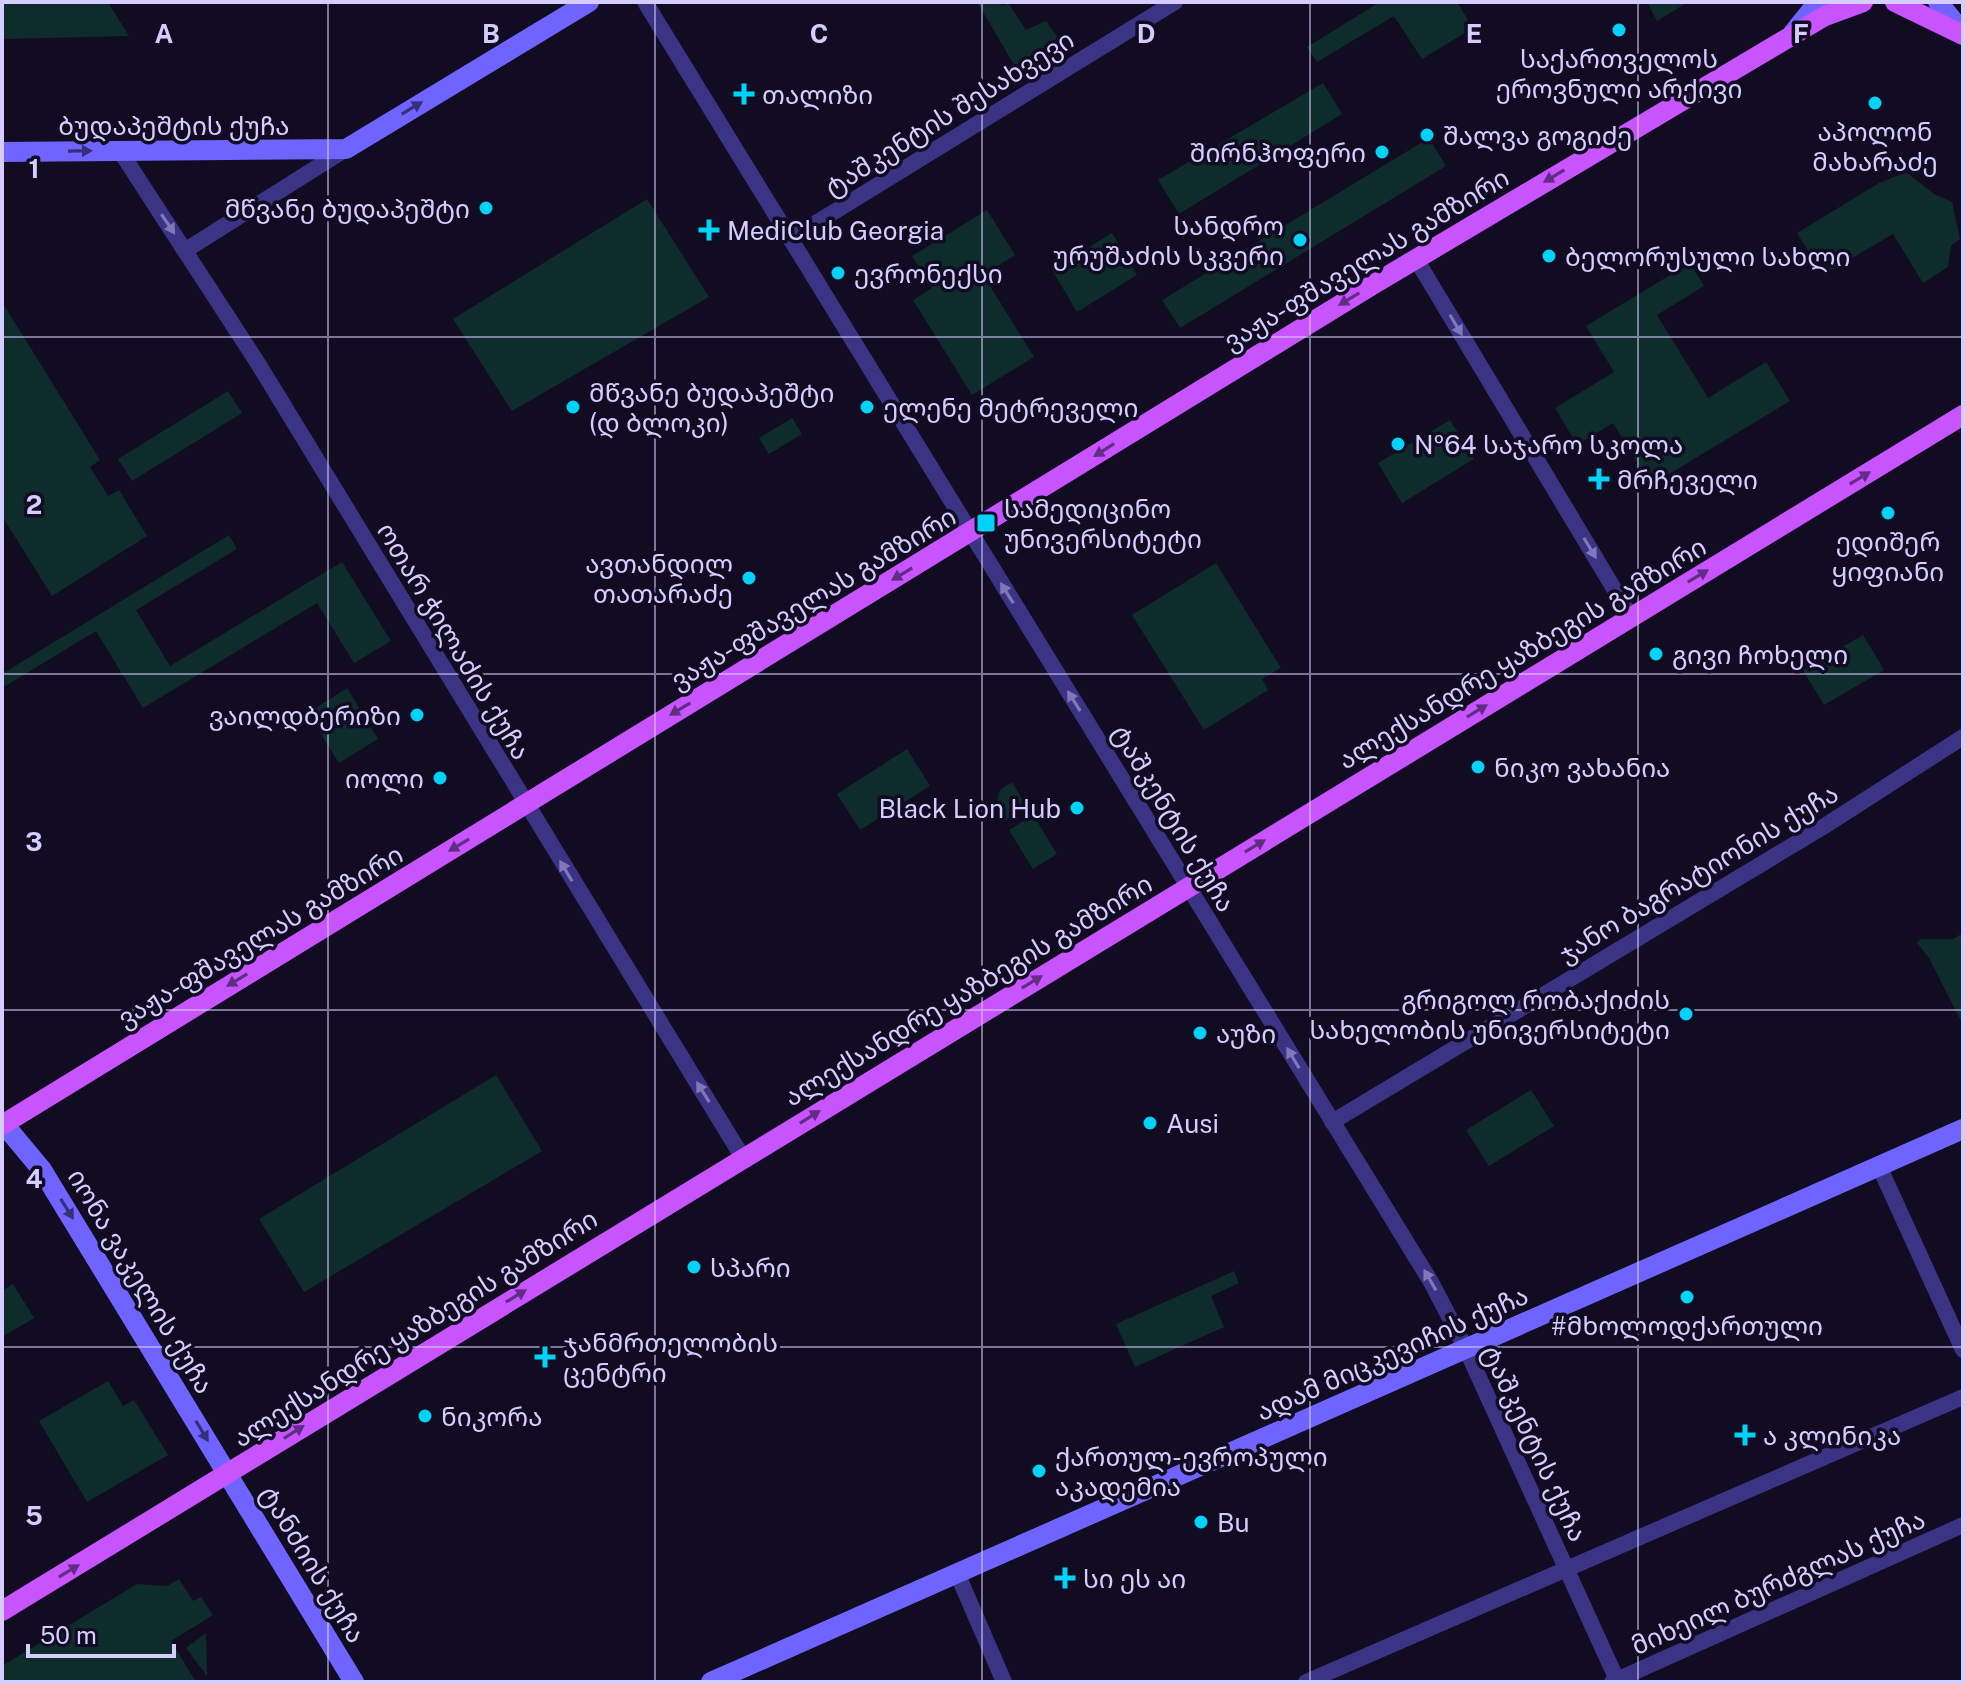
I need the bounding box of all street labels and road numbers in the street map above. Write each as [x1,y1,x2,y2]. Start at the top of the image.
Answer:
street label: ტაშკენტის შესახვევი [819,23,1079,203]
street label: ბუდაპეშტის ქუჩა [58,110,290,142]
street label: ვაჟა-ფშაველას გამზირი [1218,161,1515,358]
street label: ვაჟა-ფშაველას გამზირი [665,500,962,697]
street label: ოთარ ჭილაძის ქუჩა [370,517,537,766]
street label: ალექსანდრე ყაზბეგის გამზირი [1332,531,1712,776]
street label: ტაშკენტის ქუჩა [1106,719,1242,917]
street label: ჯანო ბაგრატიონის ქუჩა [1553,777,1843,969]
street label: ვაჟა-ფშაველას გამზირი [112,838,409,1035]
street label: ალექსანდრე ყაზბეგის გამზირი [778,868,1158,1113]
street label: იონა ვაკელის ქუჩა [61,1163,220,1400]
street label: ალექსანდრე ყაზბეგის გამზირი [227,1203,603,1454]
street label: ადამ მიცკევიჩის ქუჩა [1251,1279,1533,1428]
street label: ტაშკენტის ქუჩა [1476,1340,1594,1546]
street label: ტანძიის ქუჩა [254,1480,372,1648]
street label: მიხეილ ბურძგლას ქუჩა [1626,1503,1930,1662]

